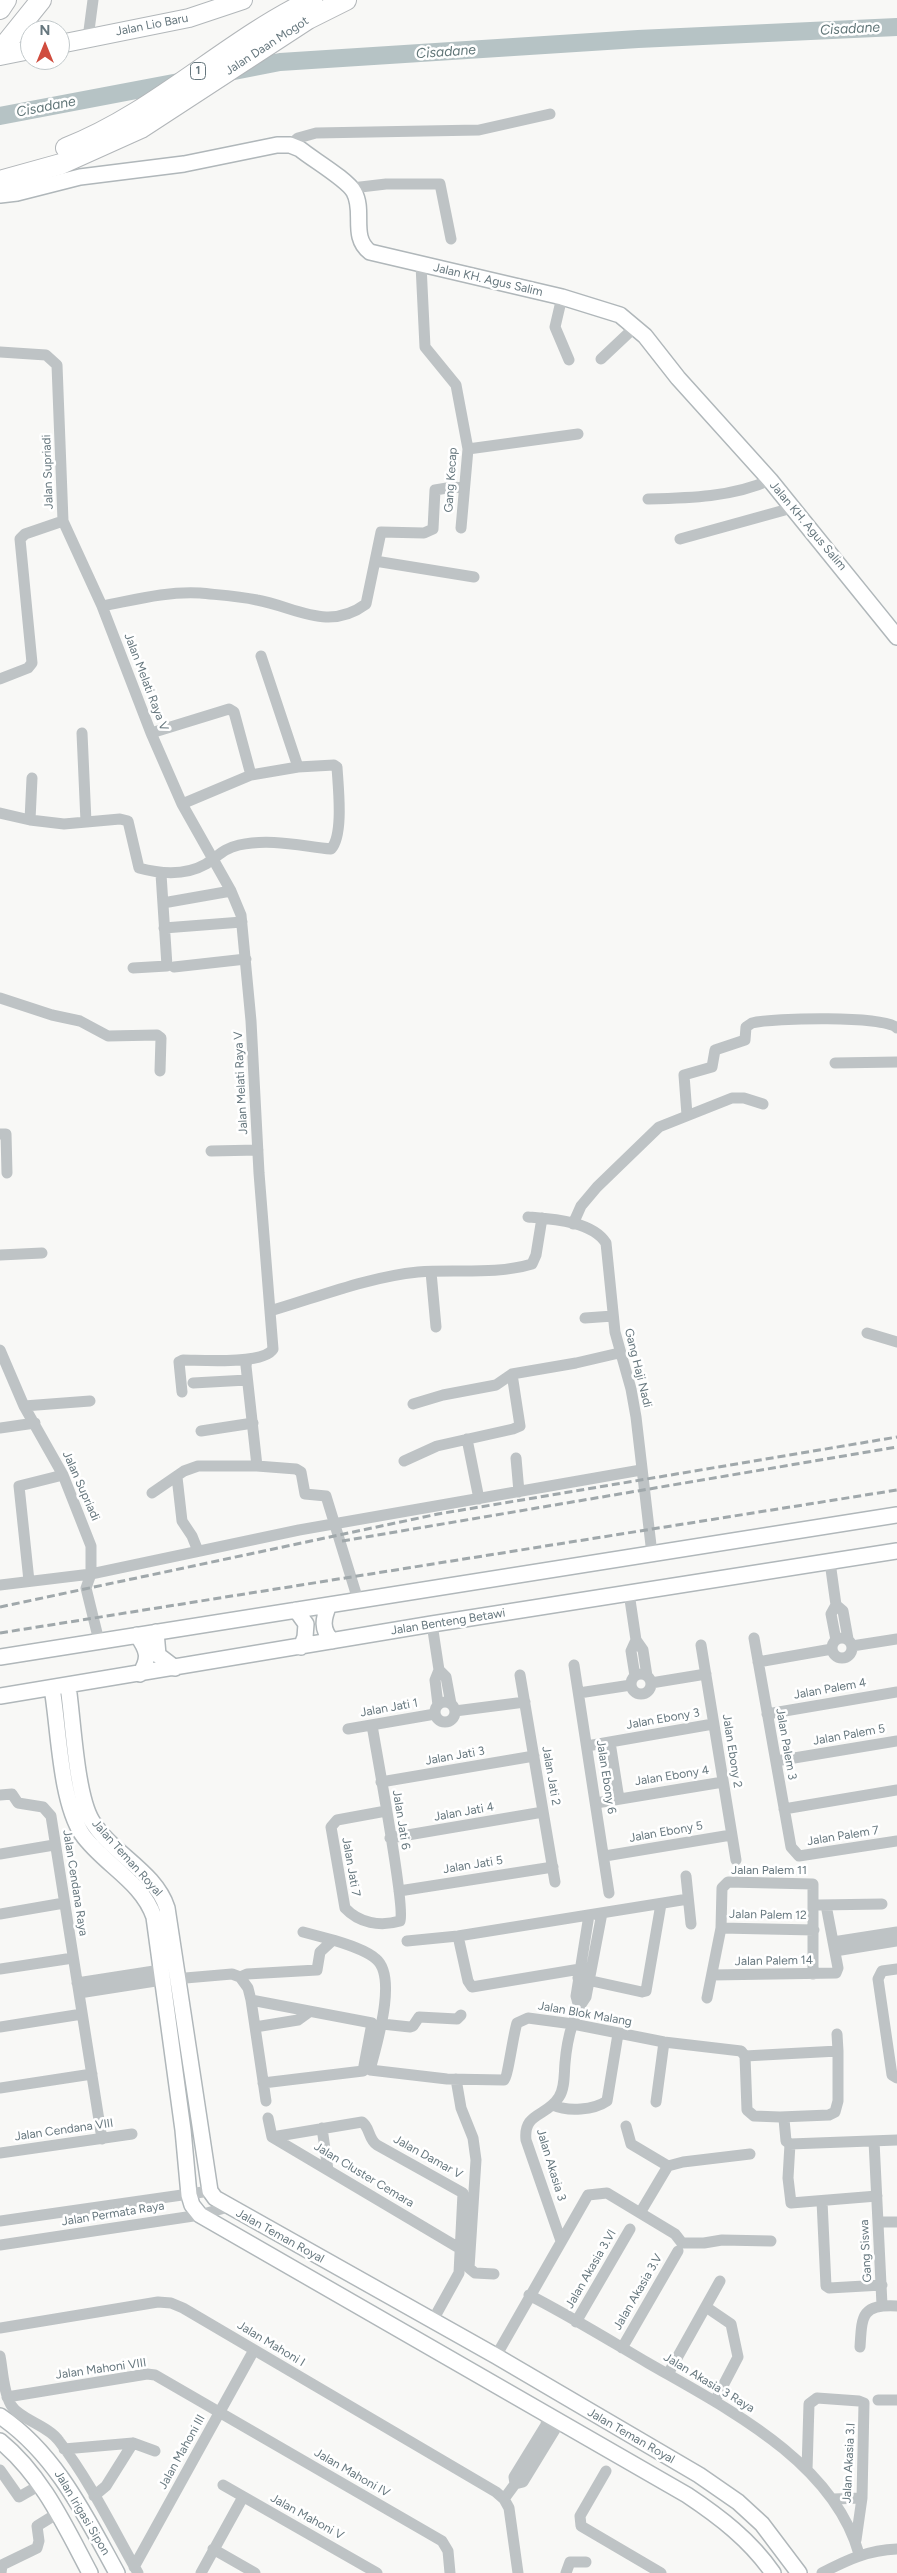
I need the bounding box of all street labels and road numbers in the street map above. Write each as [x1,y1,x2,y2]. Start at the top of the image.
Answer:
street label: Jalan Lio Baru [114,11,190,39]
street label: Jalan Daan Mogot [223,14,311,78]
road number: 1 [190,62,206,80]
street label: Jalan KH. Agus Salim [432,260,544,300]
street label: Jalan Supriadi [40,434,56,510]
street label: Gang Kecap [442,447,460,513]
street label: Jalan KH. Agus Salim [766,478,850,574]
street label: Jalan Melati Raya V [121,631,171,733]
street label: Jalan Melati Raya V [231,1031,251,1135]
street label: Gang Haji Nadi [621,1327,655,1409]
street label: Jalan Supriadi [59,1449,103,1523]
street label: Jalan Benteng Betawi [390,1606,506,1638]
street label: Jalan Palem 4 [793,1676,867,1702]
street label: Jalan Jati 1 [359,1696,419,1720]
street label: Jalan Ebony 3 [625,1705,701,1733]
street label: Jalan Palem 3 [773,1707,799,1781]
street label: Jalan Ebony 2 [719,1713,745,1789]
street label: Jalan Palem 5 [812,1722,886,1748]
street label: Jalan Ebony 6 [593,1739,619,1815]
street label: Jalan Jati 3 [424,1744,486,1768]
street label: Jalan Jati 2 [539,1745,563,1807]
street label: Jalan Ebony 4 [634,1763,710,1789]
street label: Jalan Jati 6 [389,1789,413,1851]
street label: Jalan Jati 4 [433,1800,495,1824]
street label: Jalan Teman Royal [89,1817,165,1899]
street label: Jalan Ebony 5 [628,1818,704,1846]
street label: Jalan Palem 7 [806,1823,880,1849]
street label: Jalan Cendana Raya [59,1829,91,1937]
street label: Jalan Jati 7 [339,1836,363,1898]
street label: Jalan Jati 5 [442,1853,504,1877]
street label: Jalan Palem 11 [731,1863,807,1877]
street label: Jalan Palem 12 [729,1907,807,1923]
street label: Jalan Palem 14 [735,1953,813,1969]
street label: Jalan Blok Malang [537,1999,633,2029]
street label: Jalan Cendana VIII [14,2116,114,2144]
street label: Jalan Akasia 3 [533,2127,569,2203]
street label: Jalan Damar V [391,2132,465,2182]
street label: Jalan Cluster Cemara [311,2139,417,2211]
street label: Jalan Permata Raya [61,2199,165,2229]
street label: Jalan Teman Royal [233,2206,327,2266]
street label: Gang Siswa [857,2219,875,2283]
street label: Jalan Akasia 3.VI [563,2227,619,2311]
street label: Jalan Akasia 3.V [610,2251,666,2333]
street label: Jalan Mahoni I [235,2318,307,2370]
street label: Jalan Akasia 3 Raya [661,2350,757,2416]
street label: Jalan Mahoni VIII [55,2356,147,2382]
street label: Jalan Teman Royal [585,2405,677,2467]
street label: Jalan Mahoni III [156,2412,208,2492]
street label: Jalan Akasia 3.I [840,2422,858,2504]
street label: Jalan Mahoni IV [312,2446,392,2500]
street label: Jalan Irigasi Sipon [51,2468,113,2558]
street label: Jalan Mahoni V [268,2491,346,2543]

